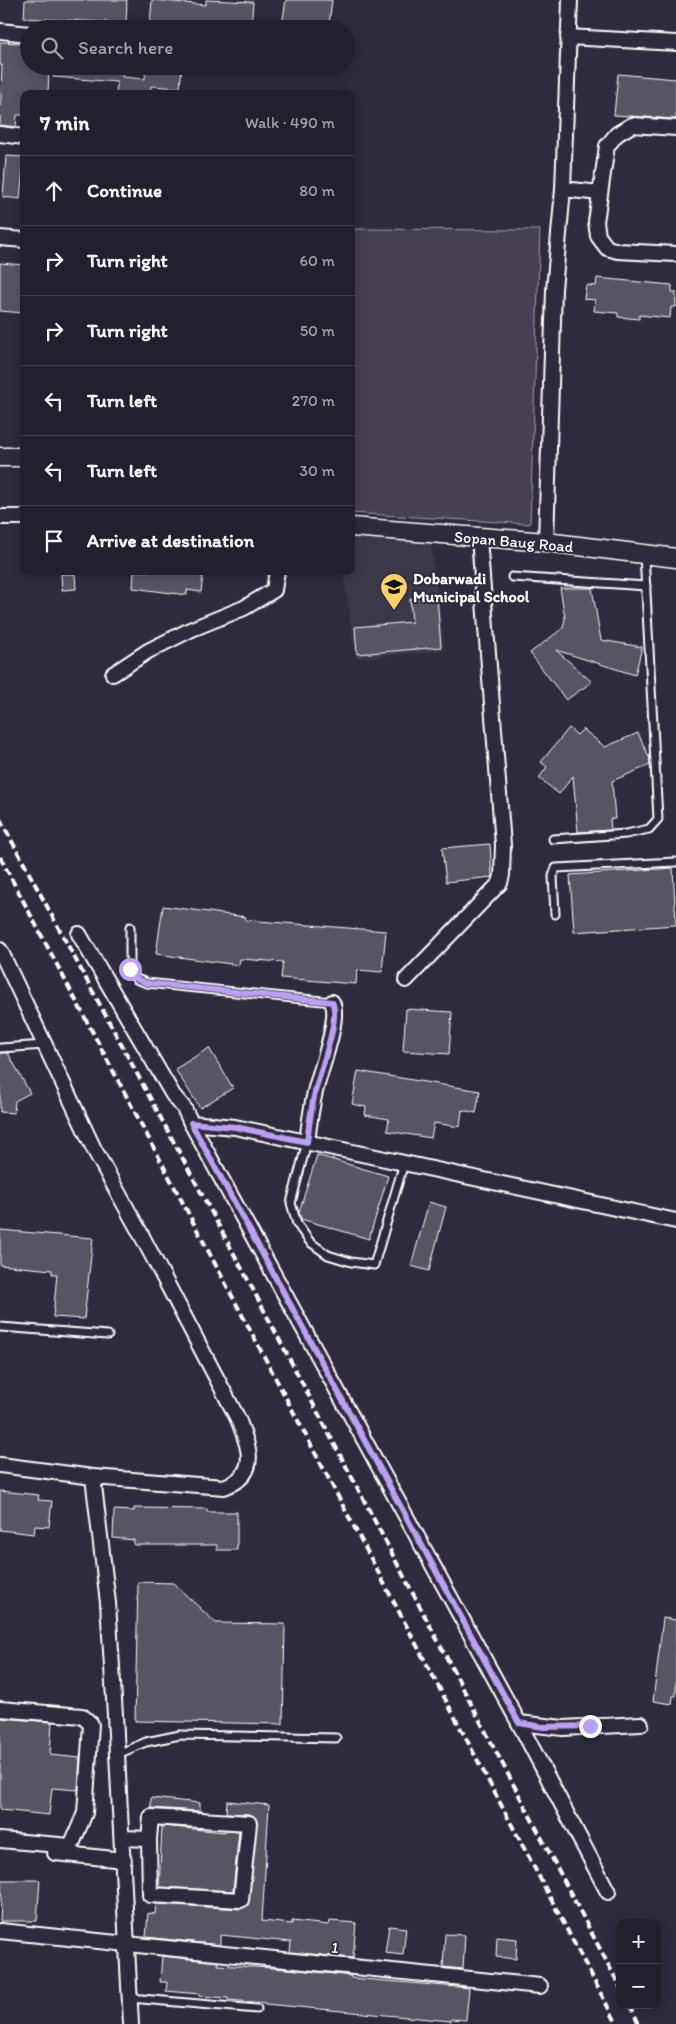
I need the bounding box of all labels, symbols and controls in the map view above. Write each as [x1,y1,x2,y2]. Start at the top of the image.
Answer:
search box [20,20,355,75]
icon: search [38,34,66,62]
text: Search here [78,36,173,59]
text: 7 min [40,110,89,135]
text: Walk · 490 m [245,113,335,132]
icon: ahead [40,177,68,205]
text: Continue [87,179,162,202]
text: 80 m [299,181,335,200]
icon: right [40,247,68,275]
text: Turn right [87,249,168,272]
text: 60 m [300,251,335,270]
icon: right [40,317,68,345]
text: Turn right [87,319,168,342]
text: 50 m [300,321,335,340]
icon: left [40,387,68,415]
text: Turn left [87,389,157,412]
text: 270 m [292,391,335,410]
icon: left [40,457,68,485]
text: Turn left [87,459,157,482]
text: 30 m [299,461,335,480]
icon: arrive [40,527,68,555]
street label: Sopan Baug Road [453,527,575,556]
text: Arrive at destination [87,529,254,552]
place label: Dobarwadi Municipal School [413,569,530,607]
school or university icon: Dobarwadi Municipal School [379,572,409,611]
route start [119,958,142,981]
route end [579,1715,602,1738]
map controls [616,1919,661,2009]
button: + [616,1919,661,1964]
street label: 1 [330,1938,340,1957]
button: − [616,1964,661,2009]

